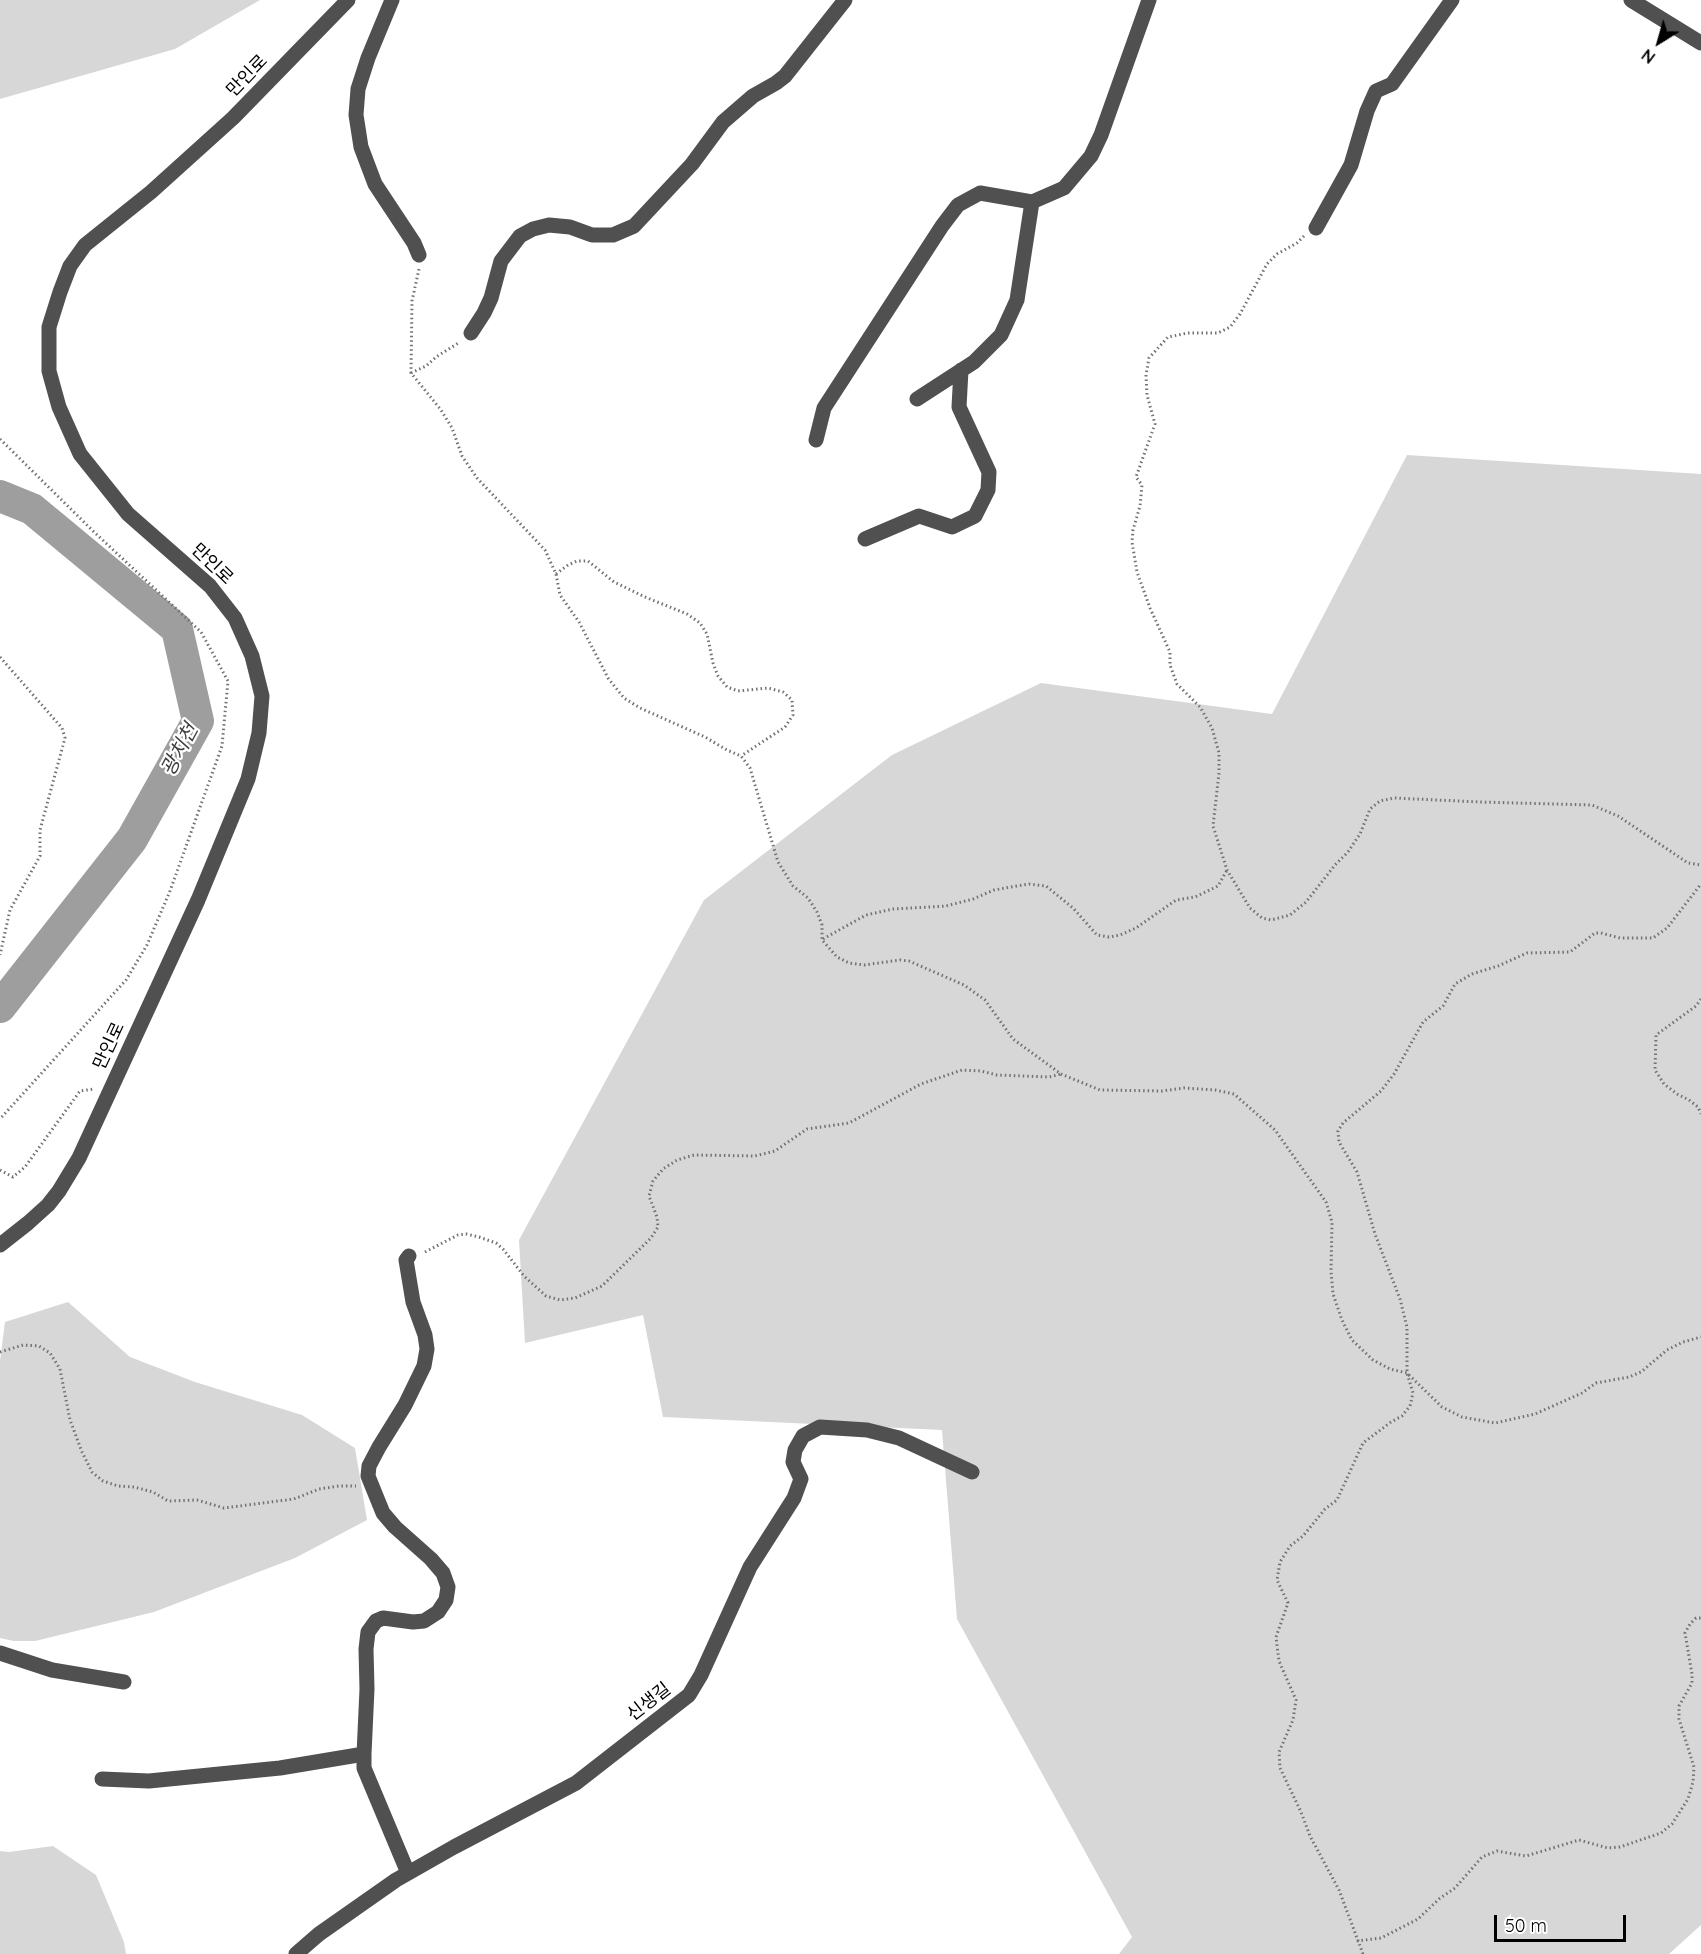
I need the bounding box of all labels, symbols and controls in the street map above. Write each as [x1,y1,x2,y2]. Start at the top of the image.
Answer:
north arrow [1629,12,1689,72]
text: N [1637,45,1659,68]
street label: 만인로 [222,51,272,101]
street label: 만인로 [187,539,237,589]
water label: 광치천 [156,720,204,780]
street label: 만인로 [89,1019,129,1073]
street label: 신생길 [623,1678,675,1726]
scale bar [1497,1903,1629,1941]
text: 50 m [1505,1914,1547,1937]

